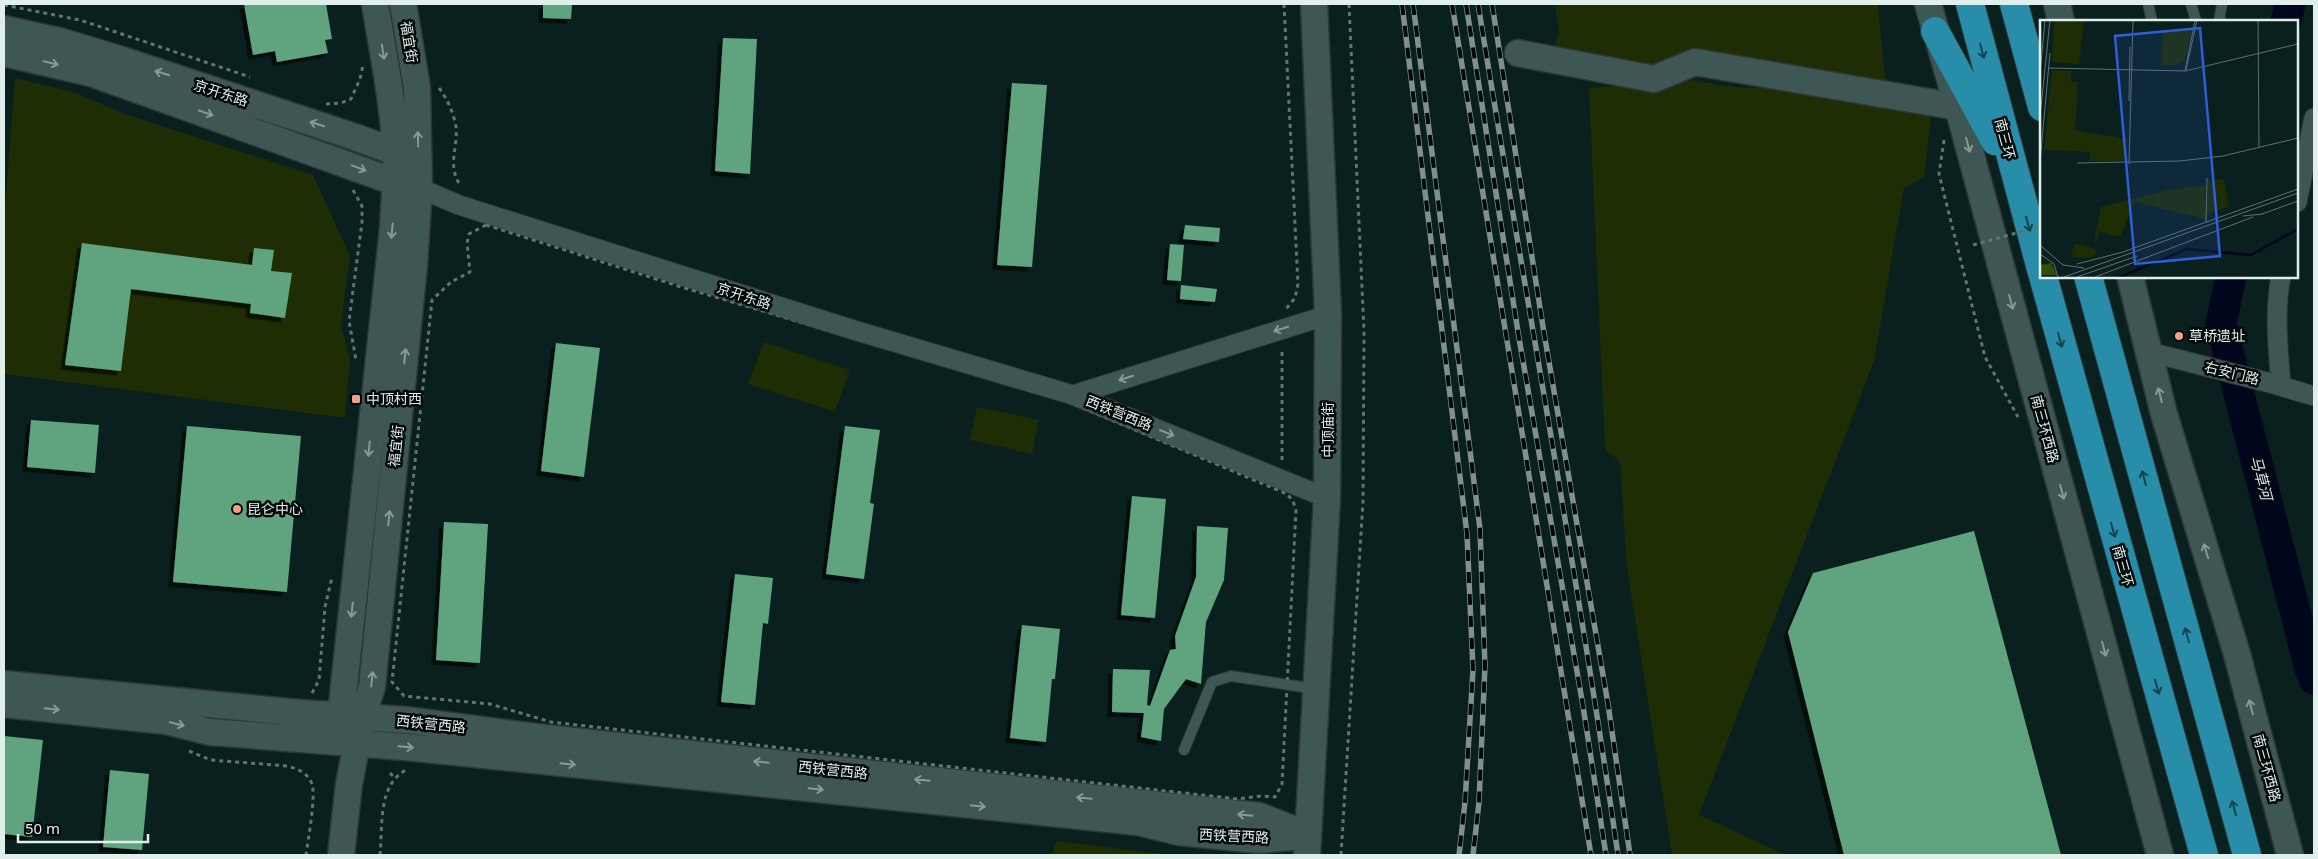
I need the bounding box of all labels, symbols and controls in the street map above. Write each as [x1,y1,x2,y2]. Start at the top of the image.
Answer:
street label: 福宜街 [397,20,422,64]
inset map [2040,20,2298,278]
one-way arrow [1978,42,1987,58]
one-way arrow [378,44,388,60]
one-way arrow [43,59,59,68]
one-way arrow [155,68,171,78]
street label: 京开东路 [192,75,251,110]
one-way arrow [198,109,213,118]
street label: 南三环 [1991,116,2020,162]
one-way arrow [309,119,325,129]
one-way arrow [413,131,423,148]
one-way arrow [1964,136,1973,152]
one-way arrow [351,163,366,173]
one-way arrow [2024,216,2033,232]
one-way arrow [387,222,397,238]
street label: 京开东路 [715,278,774,313]
one-way arrow [2006,293,2016,309]
one-way arrow [1273,325,1289,335]
place label: 草桥遗址 [2189,326,2245,345]
marker: 草桥遗址 [2173,330,2185,342]
one-way arrow [2056,332,2066,348]
one-way arrow [400,348,410,364]
street label: 右安门路 [2203,357,2262,389]
one-way arrow [1119,374,1134,383]
one-way arrow [2155,387,2164,403]
place label: 中顶村西 [366,389,422,408]
street label: 西铁营西路 [1083,391,1155,434]
marker: 中顶村西 [350,393,362,405]
street label: 南三环西路 [2027,393,2064,465]
street label: 中顶庙街 [1318,402,1337,458]
street label: 福宜街 [384,424,407,468]
one-way arrow [1159,428,1174,438]
one-way arrow [364,440,374,456]
water label: 马草河 [2246,453,2278,505]
one-way arrow [2138,470,2148,486]
one-way arrow [2058,484,2067,500]
place label: 昆仑中心 [247,499,303,518]
marker: 昆仑中心 [231,503,243,515]
one-way arrow [384,510,394,526]
one-way arrow [2109,522,2119,538]
street label: 南三环 [2109,543,2138,589]
one-way arrow [2201,543,2210,559]
one-way arrow [347,602,357,618]
one-way arrow [2181,627,2191,643]
one-way arrow [2100,641,2110,657]
one-way arrow [367,671,377,687]
one-way arrow [2153,678,2162,694]
one-way arrow [2246,699,2255,715]
one-way arrow [44,704,60,714]
street label: 西铁营西路 [395,710,467,737]
one-way arrow [169,720,185,729]
street label: 南三环西路 [2249,732,2286,804]
one-way arrow [398,742,414,752]
street label: 西铁营西路 [797,756,869,783]
one-way arrow [753,757,769,767]
one-way arrow [559,759,575,769]
one-way arrow [914,775,930,785]
one-way arrow [808,784,824,794]
one-way arrow [1076,793,1092,803]
one-way arrow [970,801,986,811]
one-way arrow [2229,801,2239,817]
one-way arrow [1238,810,1254,820]
scale bar [18,812,148,844]
text: 50 m [25,818,60,838]
street label: 西铁营西路 [1199,824,1269,847]

